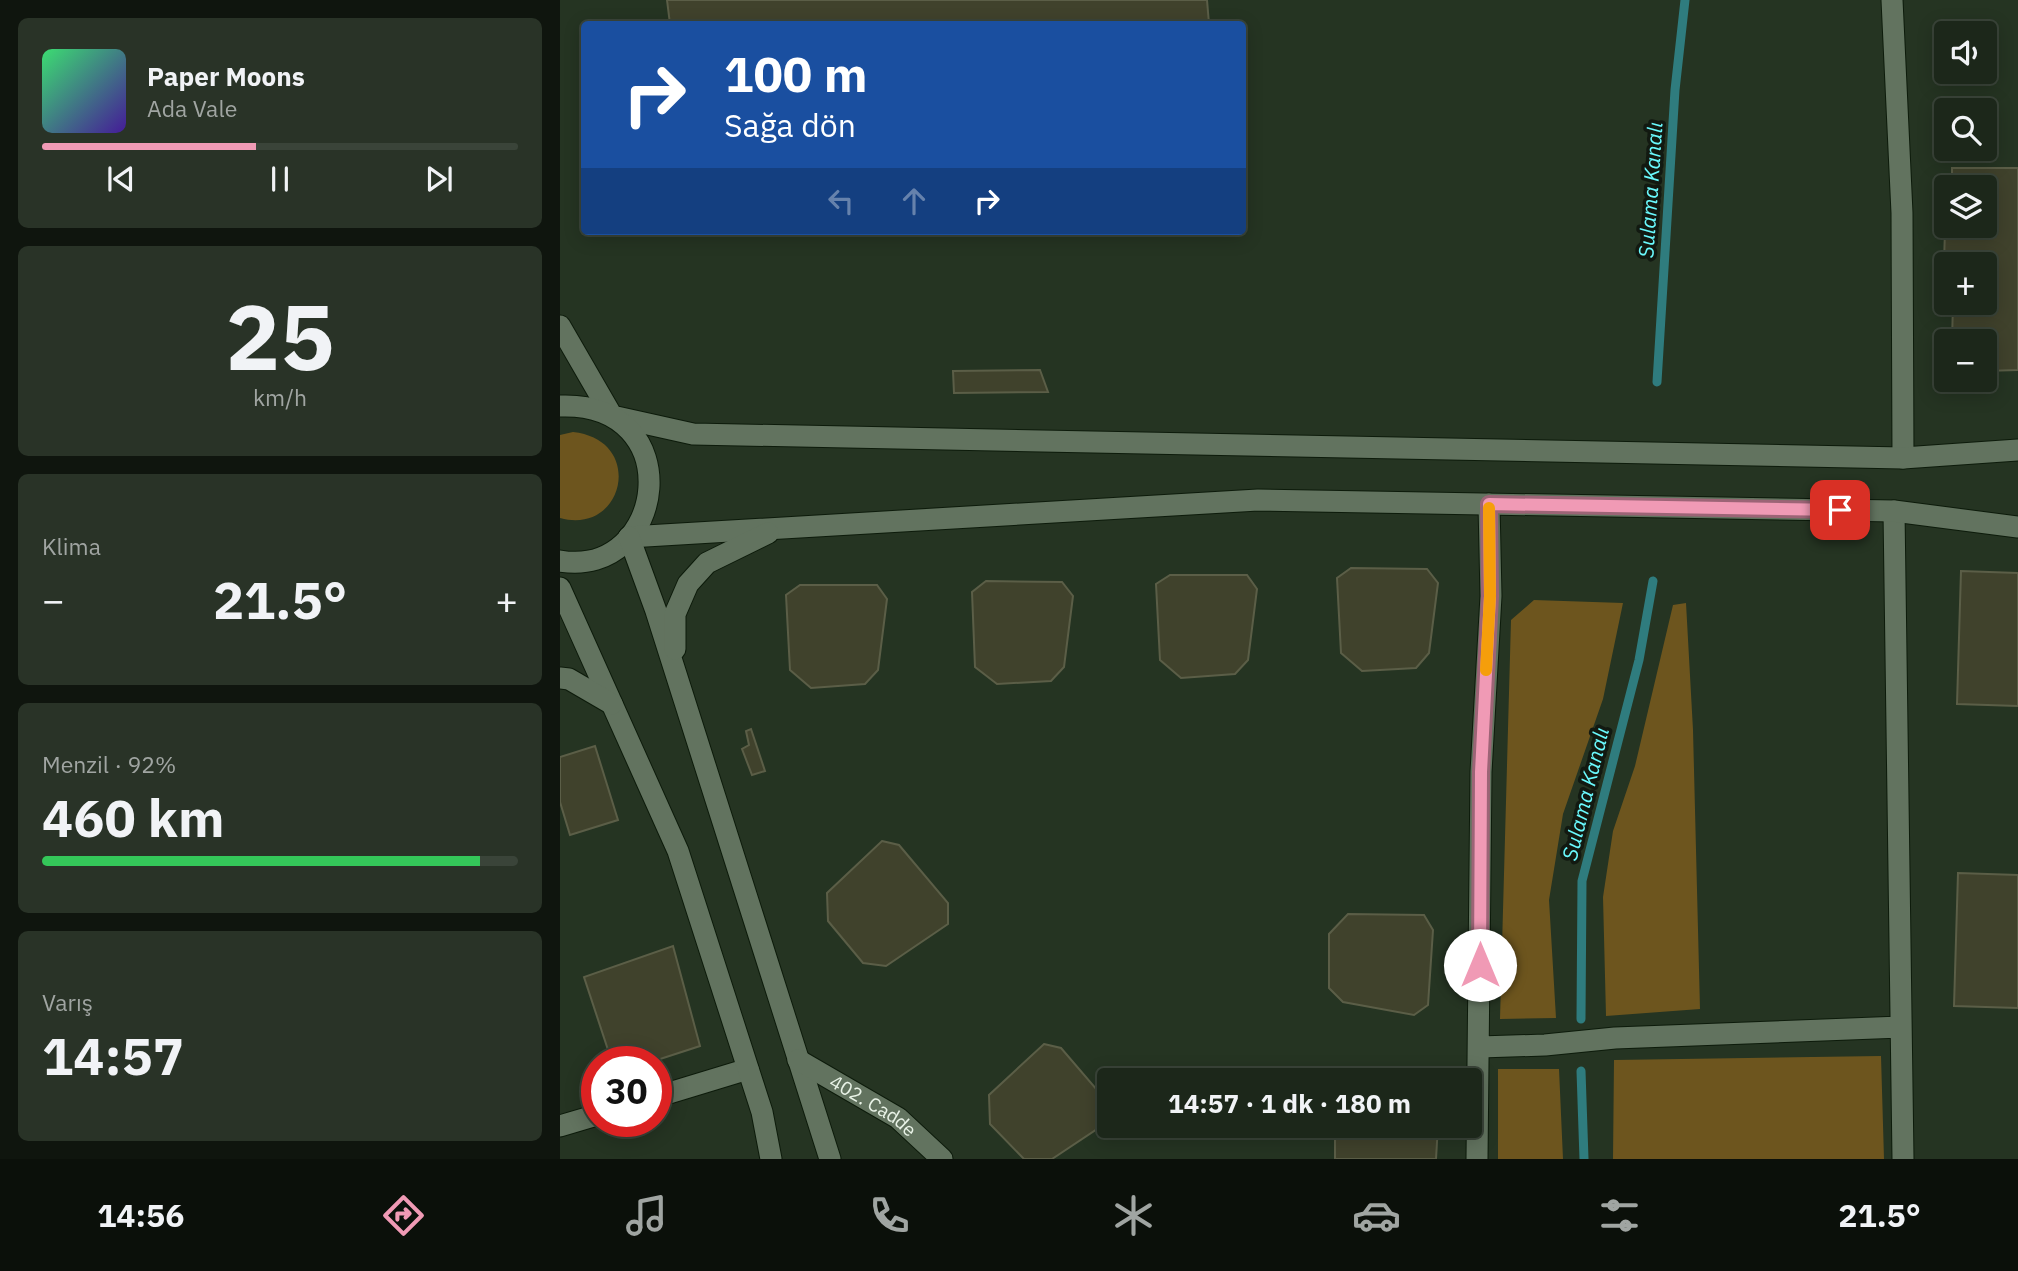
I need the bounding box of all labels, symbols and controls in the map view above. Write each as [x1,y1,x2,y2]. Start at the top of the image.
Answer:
map controls [1934,21,1997,392]
button: sound [1934,21,1997,84]
text: 100 m [724,42,868,105]
icon: right [609,49,700,140]
text: Paper Moons [147,59,305,93]
text: Ada Vale [147,93,237,123]
button: search [1934,98,1997,161]
text: Sağa dön [724,104,856,146]
water label: Sulama Kanalı [1631,121,1669,259]
icon: previous [102,160,140,198]
icon: pause [261,160,299,198]
icon: next [420,160,458,198]
button: layers [1934,175,1997,238]
icon: left [822,182,860,220]
icon: ahead [895,182,933,220]
icon: right [968,182,1006,220]
button: + [1934,252,1997,315]
text: 25 [225,277,335,395]
button: − [1934,329,1997,392]
text: km/h [253,382,307,412]
pin [1810,480,1870,540]
icon: arrive [1821,491,1859,529]
text: Klima [42,531,101,561]
text: 21.5° [213,566,347,633]
text: − [42,575,65,624]
text: + [495,575,518,624]
water label: Sulama Kanalı [1555,724,1615,863]
text: Menzil · 92% [42,749,176,779]
text: 460 km [42,784,224,851]
position arrow [1443,928,1517,1002]
text: Varış [42,987,93,1017]
text: 14:57 [42,1022,184,1089]
speed limit sign: 30 [581,1046,672,1137]
street label: 402. Cadde [826,1069,922,1141]
text: 14:57 · 1 dk · 180 m [1168,1086,1411,1120]
icon: directions [379,1191,428,1240]
icon: music [622,1191,671,1240]
icon: phone [865,1191,914,1240]
icon: climate [1109,1191,1158,1240]
icon: car [1352,1191,1401,1240]
icon: filters [1595,1191,1644,1240]
text: 14:56 [97,1194,185,1236]
text: 21.5° [1838,1194,1921,1236]

